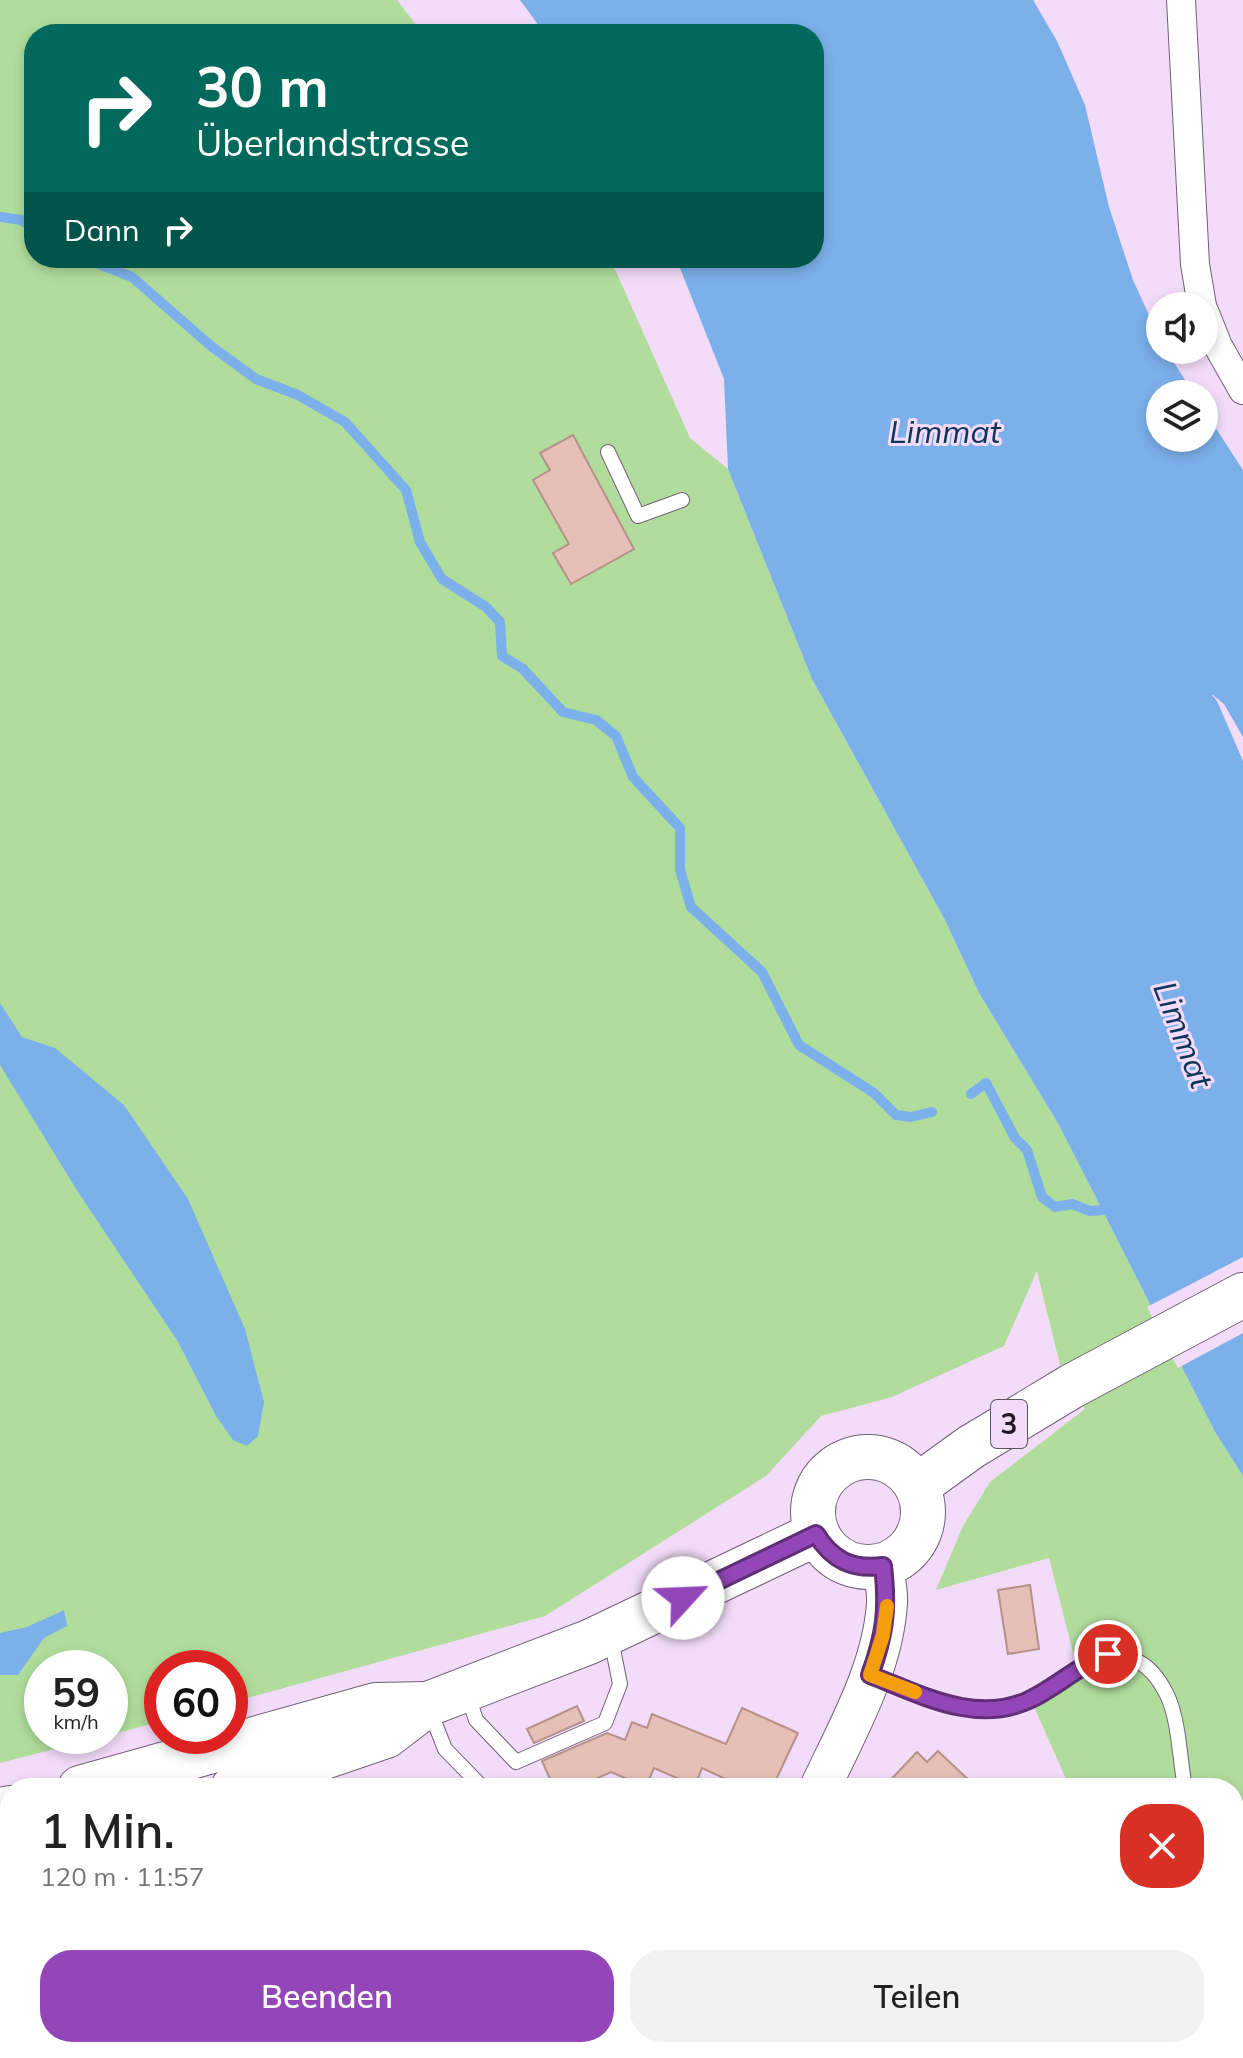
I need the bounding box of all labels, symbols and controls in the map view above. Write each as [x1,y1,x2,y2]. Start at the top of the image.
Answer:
text: 30 m [196,51,329,121]
icon: right [64,56,168,160]
text: Überlandstrasse [196,120,469,165]
icon: right [156,208,200,252]
text: Dann [64,211,140,249]
map controls [1146,292,1218,452]
button: sound [1146,292,1218,364]
button: layers [1146,380,1218,452]
water label: Limmat [889,411,1002,451]
water label: Limmat [1145,975,1223,1095]
road number: 3 [991,1400,1027,1448]
position arrow [641,1556,725,1640]
pin [1074,1620,1142,1688]
icon: arrive [1086,1632,1130,1676]
speed limit sign: 60 [144,1650,248,1754]
text: 59 [52,1667,100,1717]
text: km/h [53,1709,99,1734]
text: 1 Min. [40,1800,175,1860]
button: close [1120,1804,1204,1888]
text: 120 m · 11:57 [40,1860,204,1893]
button: Beenden [40,1950,614,2042]
button: Teilen [630,1950,1204,2042]

